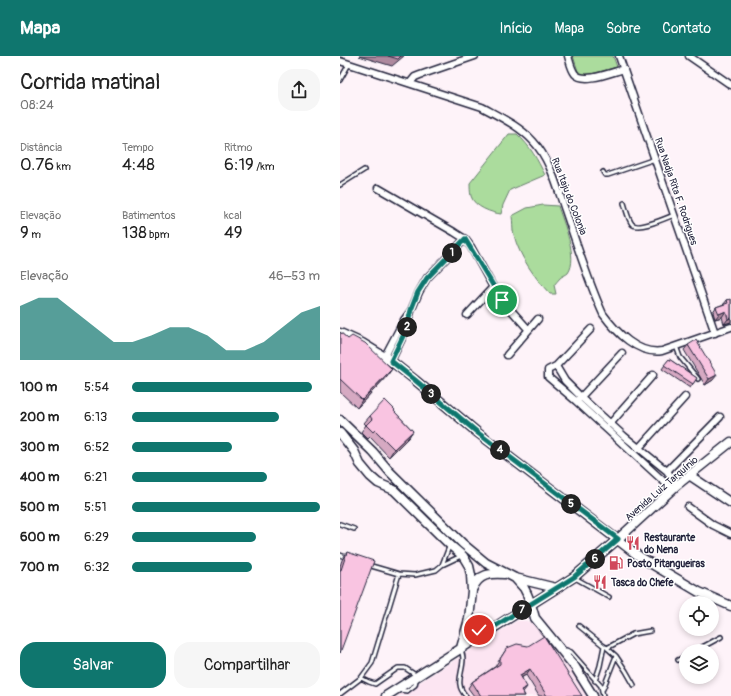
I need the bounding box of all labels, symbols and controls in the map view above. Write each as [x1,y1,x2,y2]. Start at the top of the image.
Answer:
text: Mapa [20,16,60,40]
text: Início [499,20,532,37]
text: Mapa [554,20,584,37]
text: Sobre [606,20,640,37]
text: Contato [662,20,711,37]
text: Corrida matinal [20,68,160,96]
button: share [278,69,320,111]
text: 08:24 [20,97,54,113]
street label: Rua Nadja Rita F. Rodrigues [652,136,700,247]
text: Distância [20,141,62,154]
text: Tempo [122,141,154,154]
text: Ritmo [224,141,252,154]
text: 0.76 [20,154,54,175]
text: 4:48 [122,154,155,175]
text: 6:19 [224,154,254,175]
street label: Rua Itaju do Colonia [549,156,589,237]
text: km [54,160,71,173]
text: /km [254,160,275,173]
text: Elevação [20,209,61,222]
text: Batimentos [122,209,175,222]
text: kcal [224,209,242,222]
text: 9 [20,222,29,243]
text: 138 [122,222,147,243]
text: 49 [224,222,243,243]
text: m [29,228,41,241]
text: bpm [147,228,169,241]
pin: 1 [442,243,462,263]
text: 1 [450,246,454,259]
text: Elevação [20,268,69,284]
text: 46–53 m [269,268,320,284]
pin [485,283,519,317]
icon: arrive [491,289,513,311]
pin: 2 [397,317,417,337]
text: 2 [404,320,410,333]
text: 100 m [20,379,57,395]
text: 5:54 [84,379,109,395]
pin: 3 [421,384,441,404]
text: 3 [428,387,434,400]
text: 200 m [20,409,59,425]
text: 6:13 [84,409,107,425]
text: 300 m [20,439,59,455]
text: 6:52 [84,439,109,455]
pin: 4 [490,440,510,460]
text: 4 [497,443,503,456]
street label: Avenida Luiz Tarquínio [623,453,701,524]
text: 400 m [20,469,60,485]
text: 6:21 [84,469,107,485]
pin: 5 [561,494,581,514]
text: 5 [568,497,574,510]
text: 500 m [20,499,59,515]
text: 5:51 [84,499,107,515]
text: 600 m [20,529,60,545]
text: 6:29 [84,529,109,545]
place label: Restaurante do Nena [644,532,696,556]
restaurant icon: Restaurante do Nena [625,535,641,551]
pin: 6 [585,549,605,569]
text: 6 [592,552,598,565]
fuel station icon: Posto Pitangueiras [608,555,624,571]
place label: Posto Pitangueiras [627,558,705,570]
text: 700 m [20,559,59,575]
text: 6:32 [84,559,110,575]
restaurant icon: Tasca do Chefe [592,574,608,590]
place label: Tasca do Chefe [610,577,674,589]
map controls [679,596,719,684]
button: locate [679,596,719,636]
pin: 7 [512,600,532,620]
text: 7 [519,603,525,616]
pin [462,613,496,647]
icon: check [468,619,490,641]
button: Salvar [20,642,166,688]
button: Compartilhar [174,642,320,688]
button: layers [679,644,719,684]

